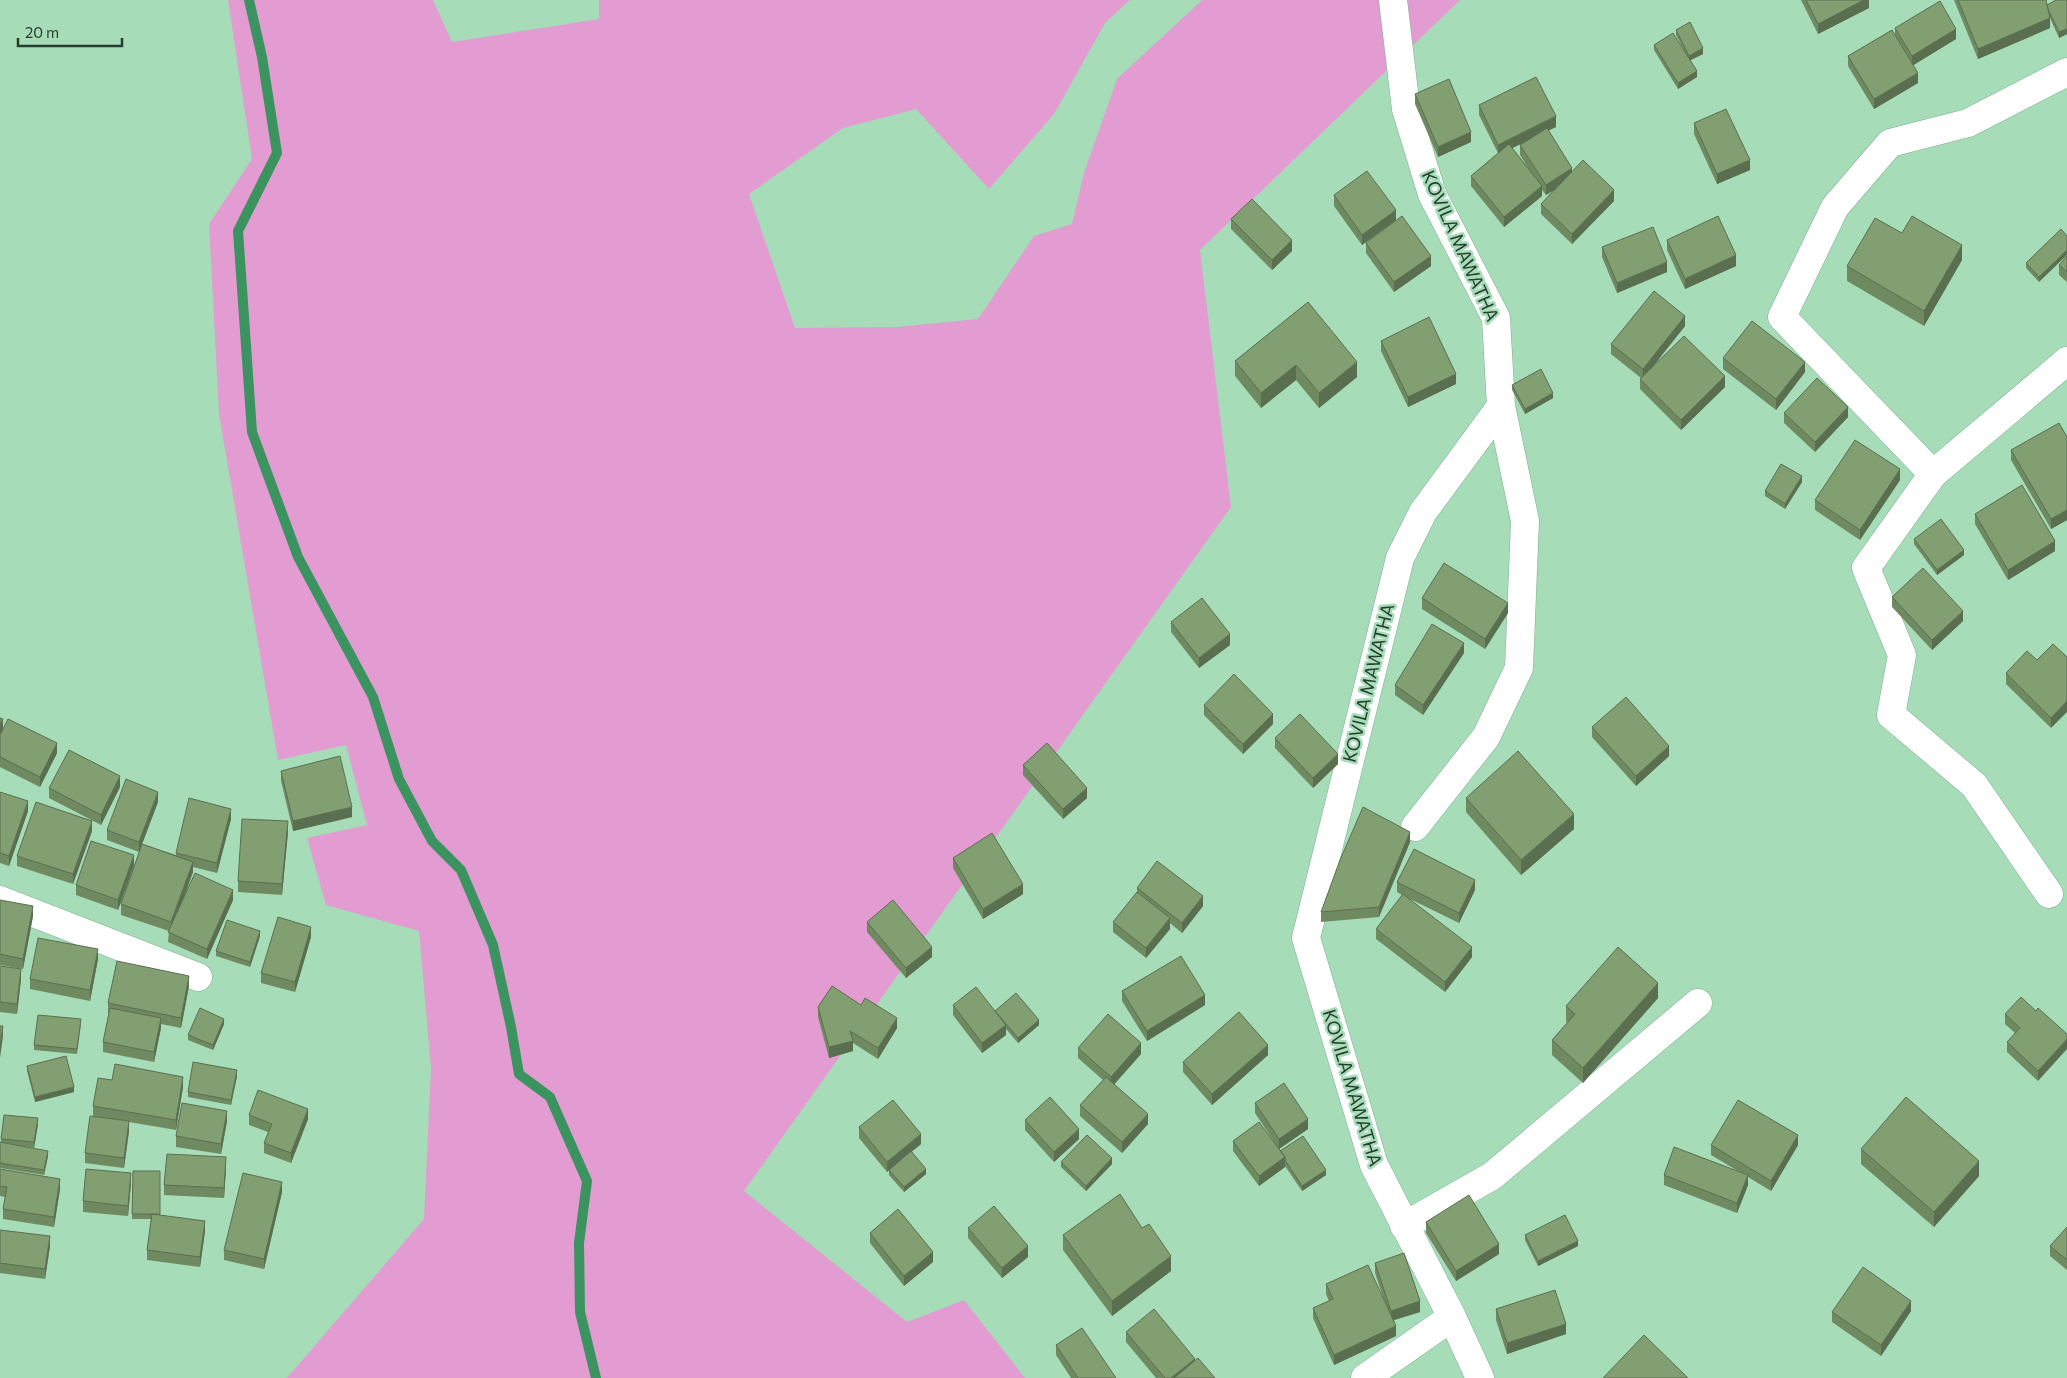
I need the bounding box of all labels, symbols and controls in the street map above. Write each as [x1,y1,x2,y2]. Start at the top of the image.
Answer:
scale bar [18,15,121,47]
text: 20 m [25,23,59,41]
street label: KOVILA MAWATHA [1418,167,1504,325]
street label: KOVILA MAWATHA [1338,601,1398,765]
street label: KOVILA MAWATHA [1319,1007,1387,1169]

